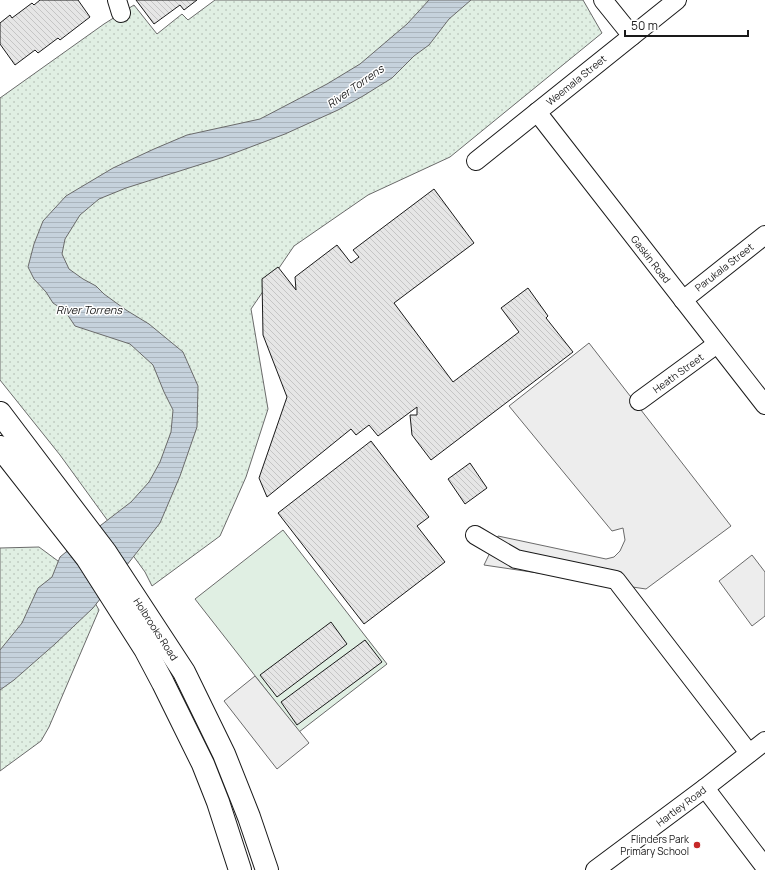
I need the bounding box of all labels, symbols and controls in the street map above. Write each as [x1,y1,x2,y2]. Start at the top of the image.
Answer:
scale bar [625,12,748,38]
text: 50 m [631,17,658,34]
street label: Weemala Street [543,51,609,109]
water label: River Torrens [324,60,387,111]
street label: Gaskin Road [628,232,674,286]
street label: Parukala Street [692,240,756,294]
water label: River Torrens [56,302,123,317]
street label: Heath Street [650,350,706,396]
street label: Holbrooks Road [130,595,182,663]
street label: Hartley Road [653,783,709,829]
place label: Flinders Park Primary School [620,832,690,858]
marker: Flinders Park Primary School [692,840,702,850]

